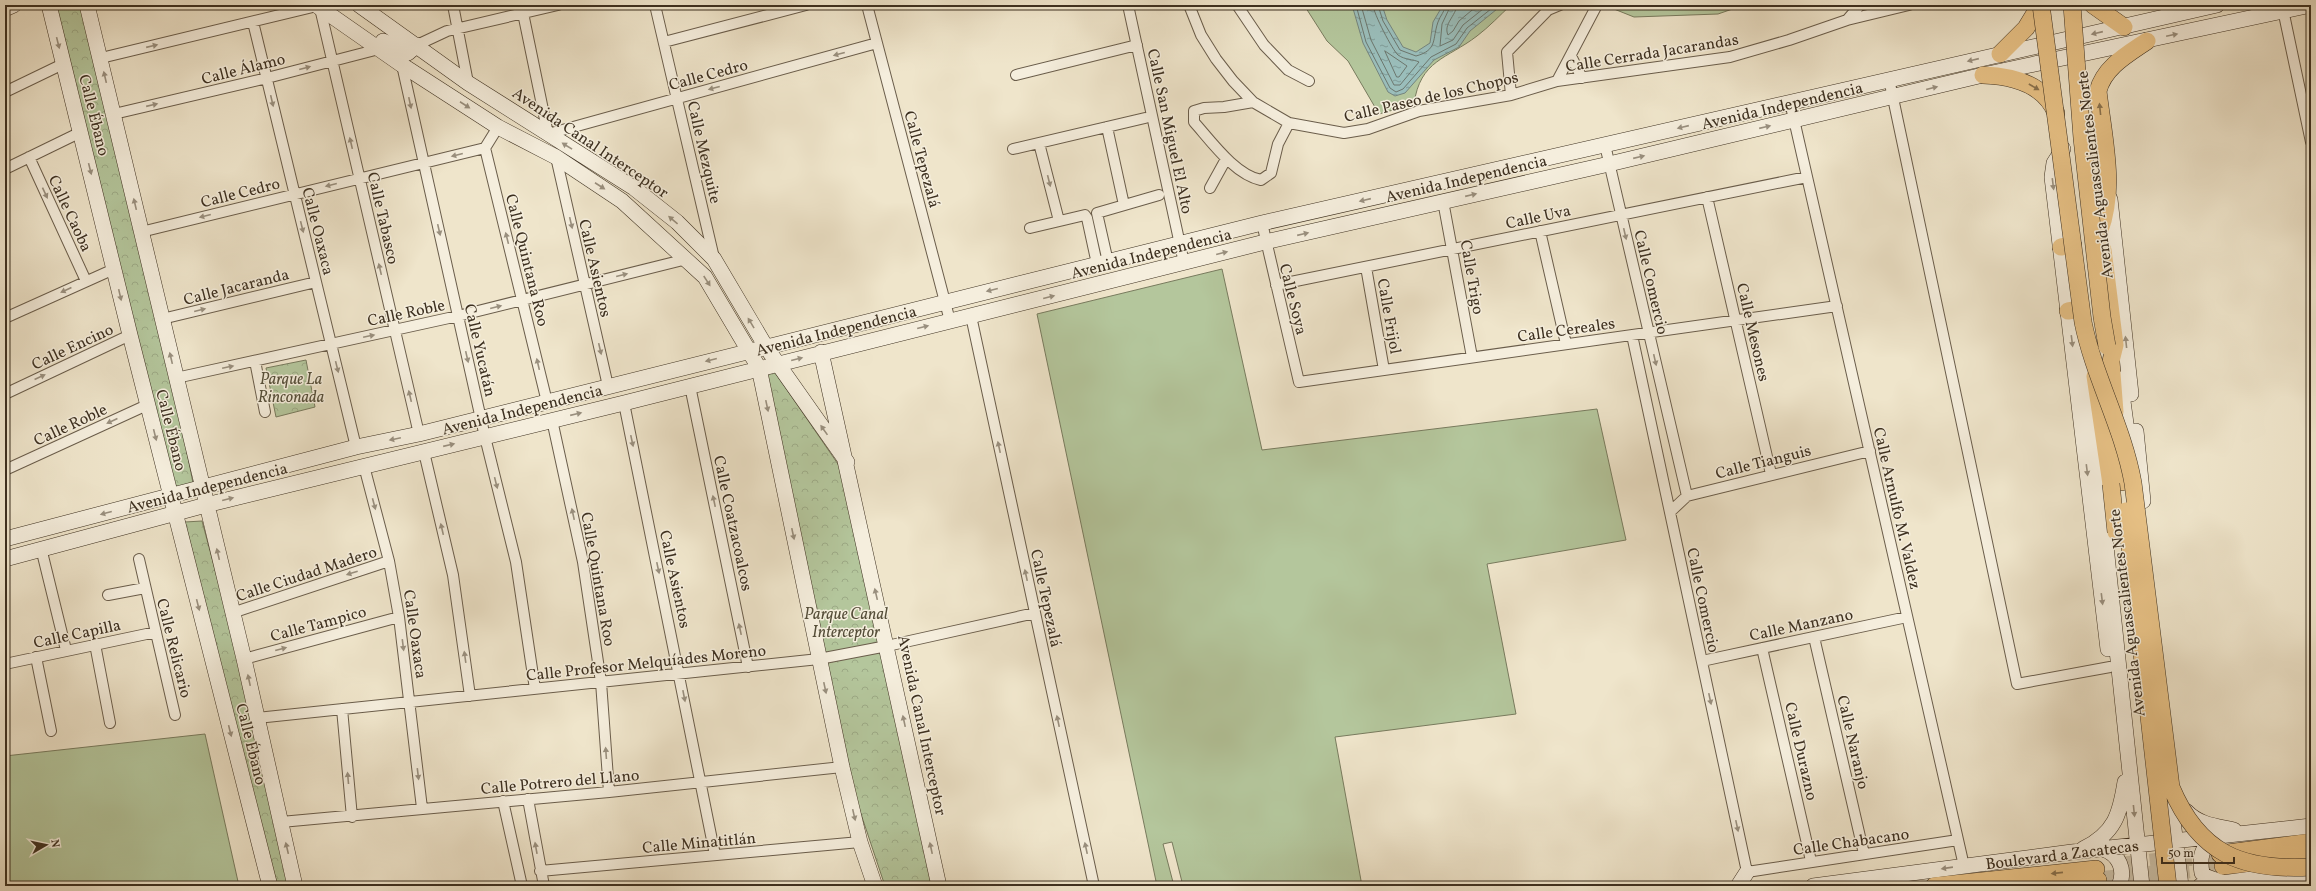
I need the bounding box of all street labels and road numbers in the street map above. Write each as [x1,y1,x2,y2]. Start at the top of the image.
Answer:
street label: Calle Cerrada Jacarandas [1564,29,1740,79]
street label: Calle San Miguel El Alto [1141,47,1197,216]
street label: Calle Álamo [199,49,288,91]
street label: Calle Cedro [667,55,751,97]
street label: Calle Paseo de los Chopos [1342,67,1521,129]
street label: Avenida Aguascalientes Norte [2072,70,2120,280]
street label: Calle Ébano [72,72,114,158]
street label: Avenida Independencia [1700,78,1865,136]
street label: Avenida Canal Interceptor [507,83,673,204]
street label: Calle Mezquite [681,99,726,206]
street label: Calle Tepezalá [898,109,945,210]
street label: Avenida Independencia [1384,151,1549,209]
street label: Calle Tabasco [361,170,403,267]
street label: Calle Caoba [42,172,97,256]
street label: Calle Cedro [199,173,282,214]
street label: Calle Oaxaca [296,185,339,278]
street label: Calle Quintana Roo [499,192,553,329]
street label: Calle Uva [1504,200,1573,236]
street label: Calle Asientos [572,217,616,320]
street label: Avenida Independencia [1069,224,1234,286]
street label: Calle Comercio [1627,228,1673,337]
street label: Calle Trigo [1454,238,1488,316]
street label: Calle Soya [1273,262,1312,337]
street label: Calle Jacaranda [181,264,292,312]
street label: Calle Frijol [1371,277,1406,356]
street label: Calle Mesones [1730,281,1774,384]
street label: Calle Roble [366,295,447,333]
street label: Avenida Independencia [754,301,919,363]
street label: Calle Yucatán [458,302,500,399]
street label: Calle Cereales [1516,313,1617,349]
street label: Calle Encino [28,319,117,376]
street label: Avenida Independencia [440,380,605,442]
street label: Calle Ébano [149,387,191,473]
street label: Calle Roble [31,399,111,452]
street label: Calle Arnulfo M. Valdez [1867,425,1925,592]
street label: Calle Tianguis [1713,440,1814,485]
street label: Calle Coatzacoalcos [707,454,757,593]
street label: Avenida Independencia [125,458,290,520]
street label: Avenida Aguascalientes Norte [2104,508,2152,718]
street label: Calle Quintana Roo [574,511,620,648]
street label: Calle Asientos [653,528,695,631]
street label: Calle Ciudad Madero [233,542,380,608]
street label: Calle Comercio [1680,546,1724,655]
street label: Calle Tepezalá [1024,547,1066,649]
street label: Calle Oaxaca [397,588,431,680]
street label: Calle Relicario [150,596,196,701]
street label: Calle Tampico [268,602,369,648]
street label: Calle Manzano [1748,604,1855,648]
street label: Calle Capilla [32,615,123,655]
street label: Avenida Canal Interceptor [891,633,951,818]
street label: Calle Profesor Melquíades Moreno [525,640,767,688]
street label: Calle Naranjo [1831,693,1874,792]
street label: Calle Durazno [1778,700,1822,803]
street label: Calle Ébano [229,701,271,787]
street label: Calle Potrero del Llano [480,765,640,801]
street label: Calle Chabacano [1792,824,1911,862]
street label: Calle Minatitlán [641,828,757,860]
street label: Boulevard a Zacatecas [1984,836,2140,876]

